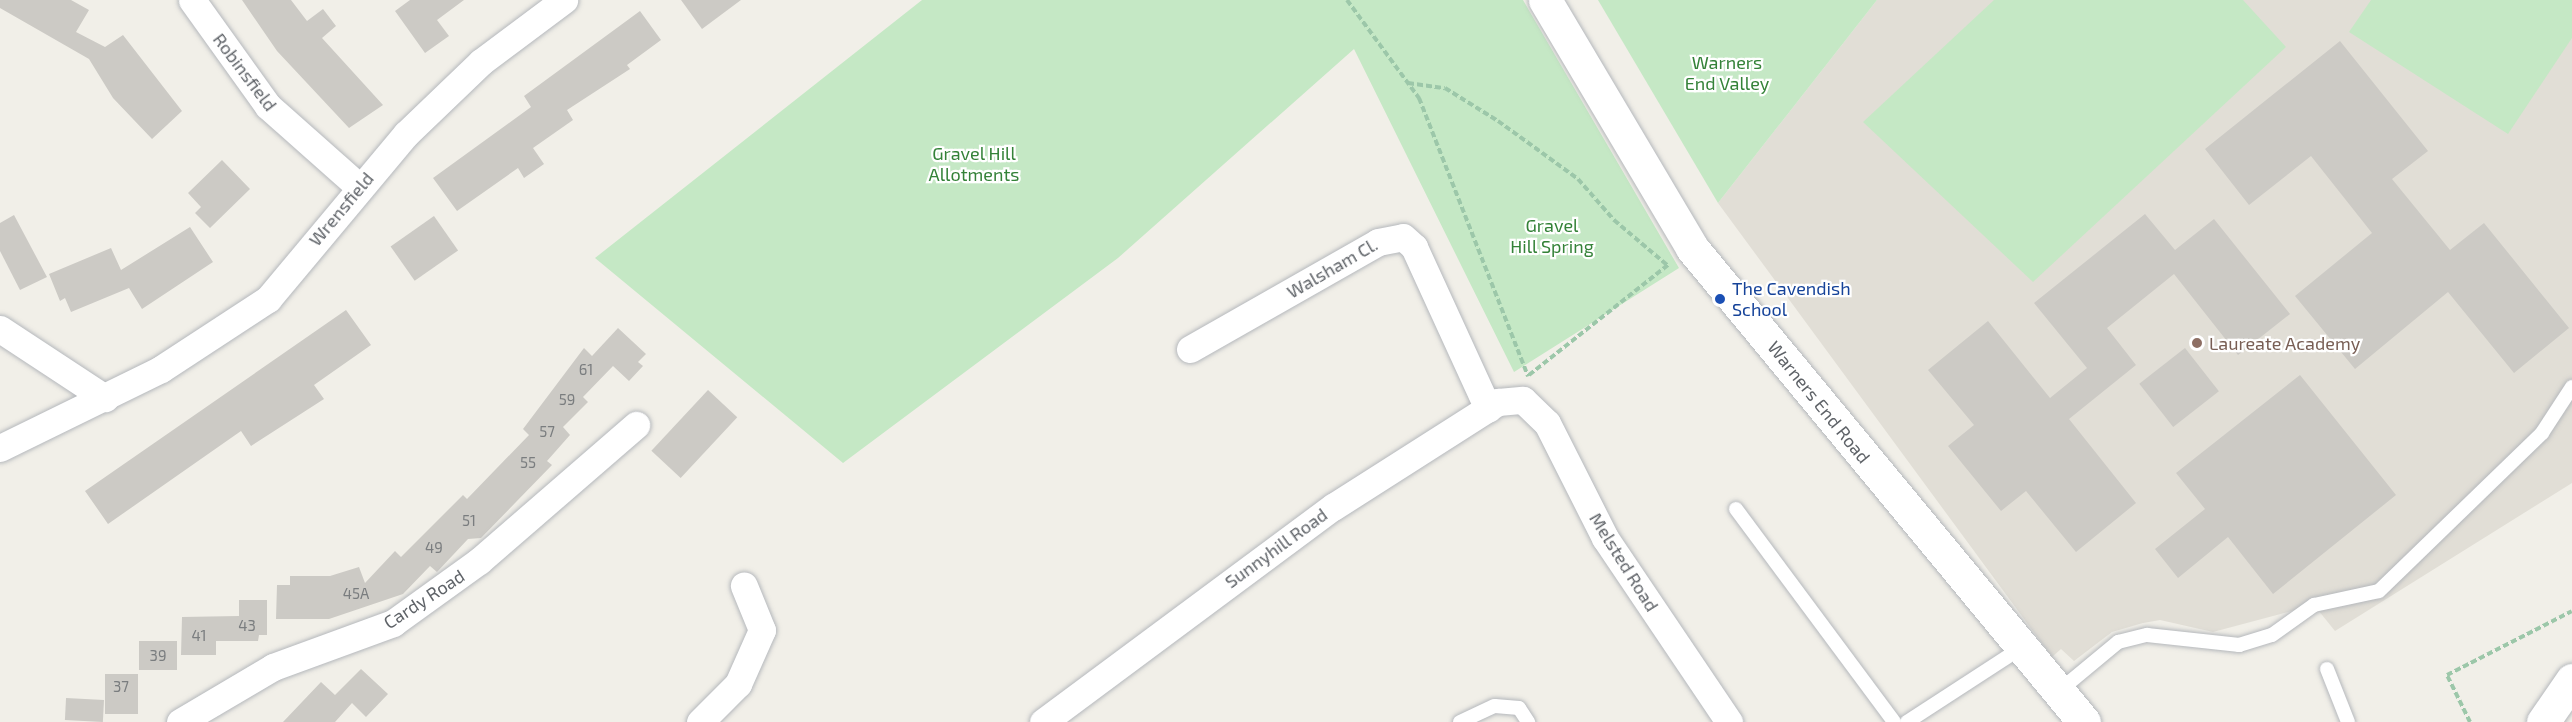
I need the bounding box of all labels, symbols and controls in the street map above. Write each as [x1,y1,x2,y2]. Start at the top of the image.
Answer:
street label: Robinsfield [209,29,281,115]
park label: Warners End Valley [1684,52,1770,94]
park label: Gravel Hill Allotments [929,143,1019,186]
street label: Wrensfield [304,168,378,250]
park label: Gravel Hill Spring [1510,215,1594,258]
street label: Walsham Cl. [1283,233,1381,303]
place label: The Cavendish School [1732,278,1851,320]
marker: The Cavendish School [1713,292,1727,306]
place label: Laureate Academy [2209,332,2361,354]
marker: Laureate Academy [2190,336,2204,350]
street label: Warners End Road [1763,337,1875,467]
house number: 61 [579,361,593,379]
house number: 59 [559,391,575,409]
house number: 57 [539,423,555,441]
house number: 55 [520,454,536,472]
street label: Sunnyhill Road [1220,503,1332,593]
street label: Melsted Road [1585,509,1663,615]
house number: 51 [462,512,476,530]
house number: 49 [425,539,443,557]
street label: Cardy Road [379,565,469,633]
house number: 45A [343,585,369,603]
house number: 43 [238,617,256,635]
house number: 41 [191,627,207,645]
house number: 39 [150,647,166,665]
house number: 37 [113,678,129,696]

